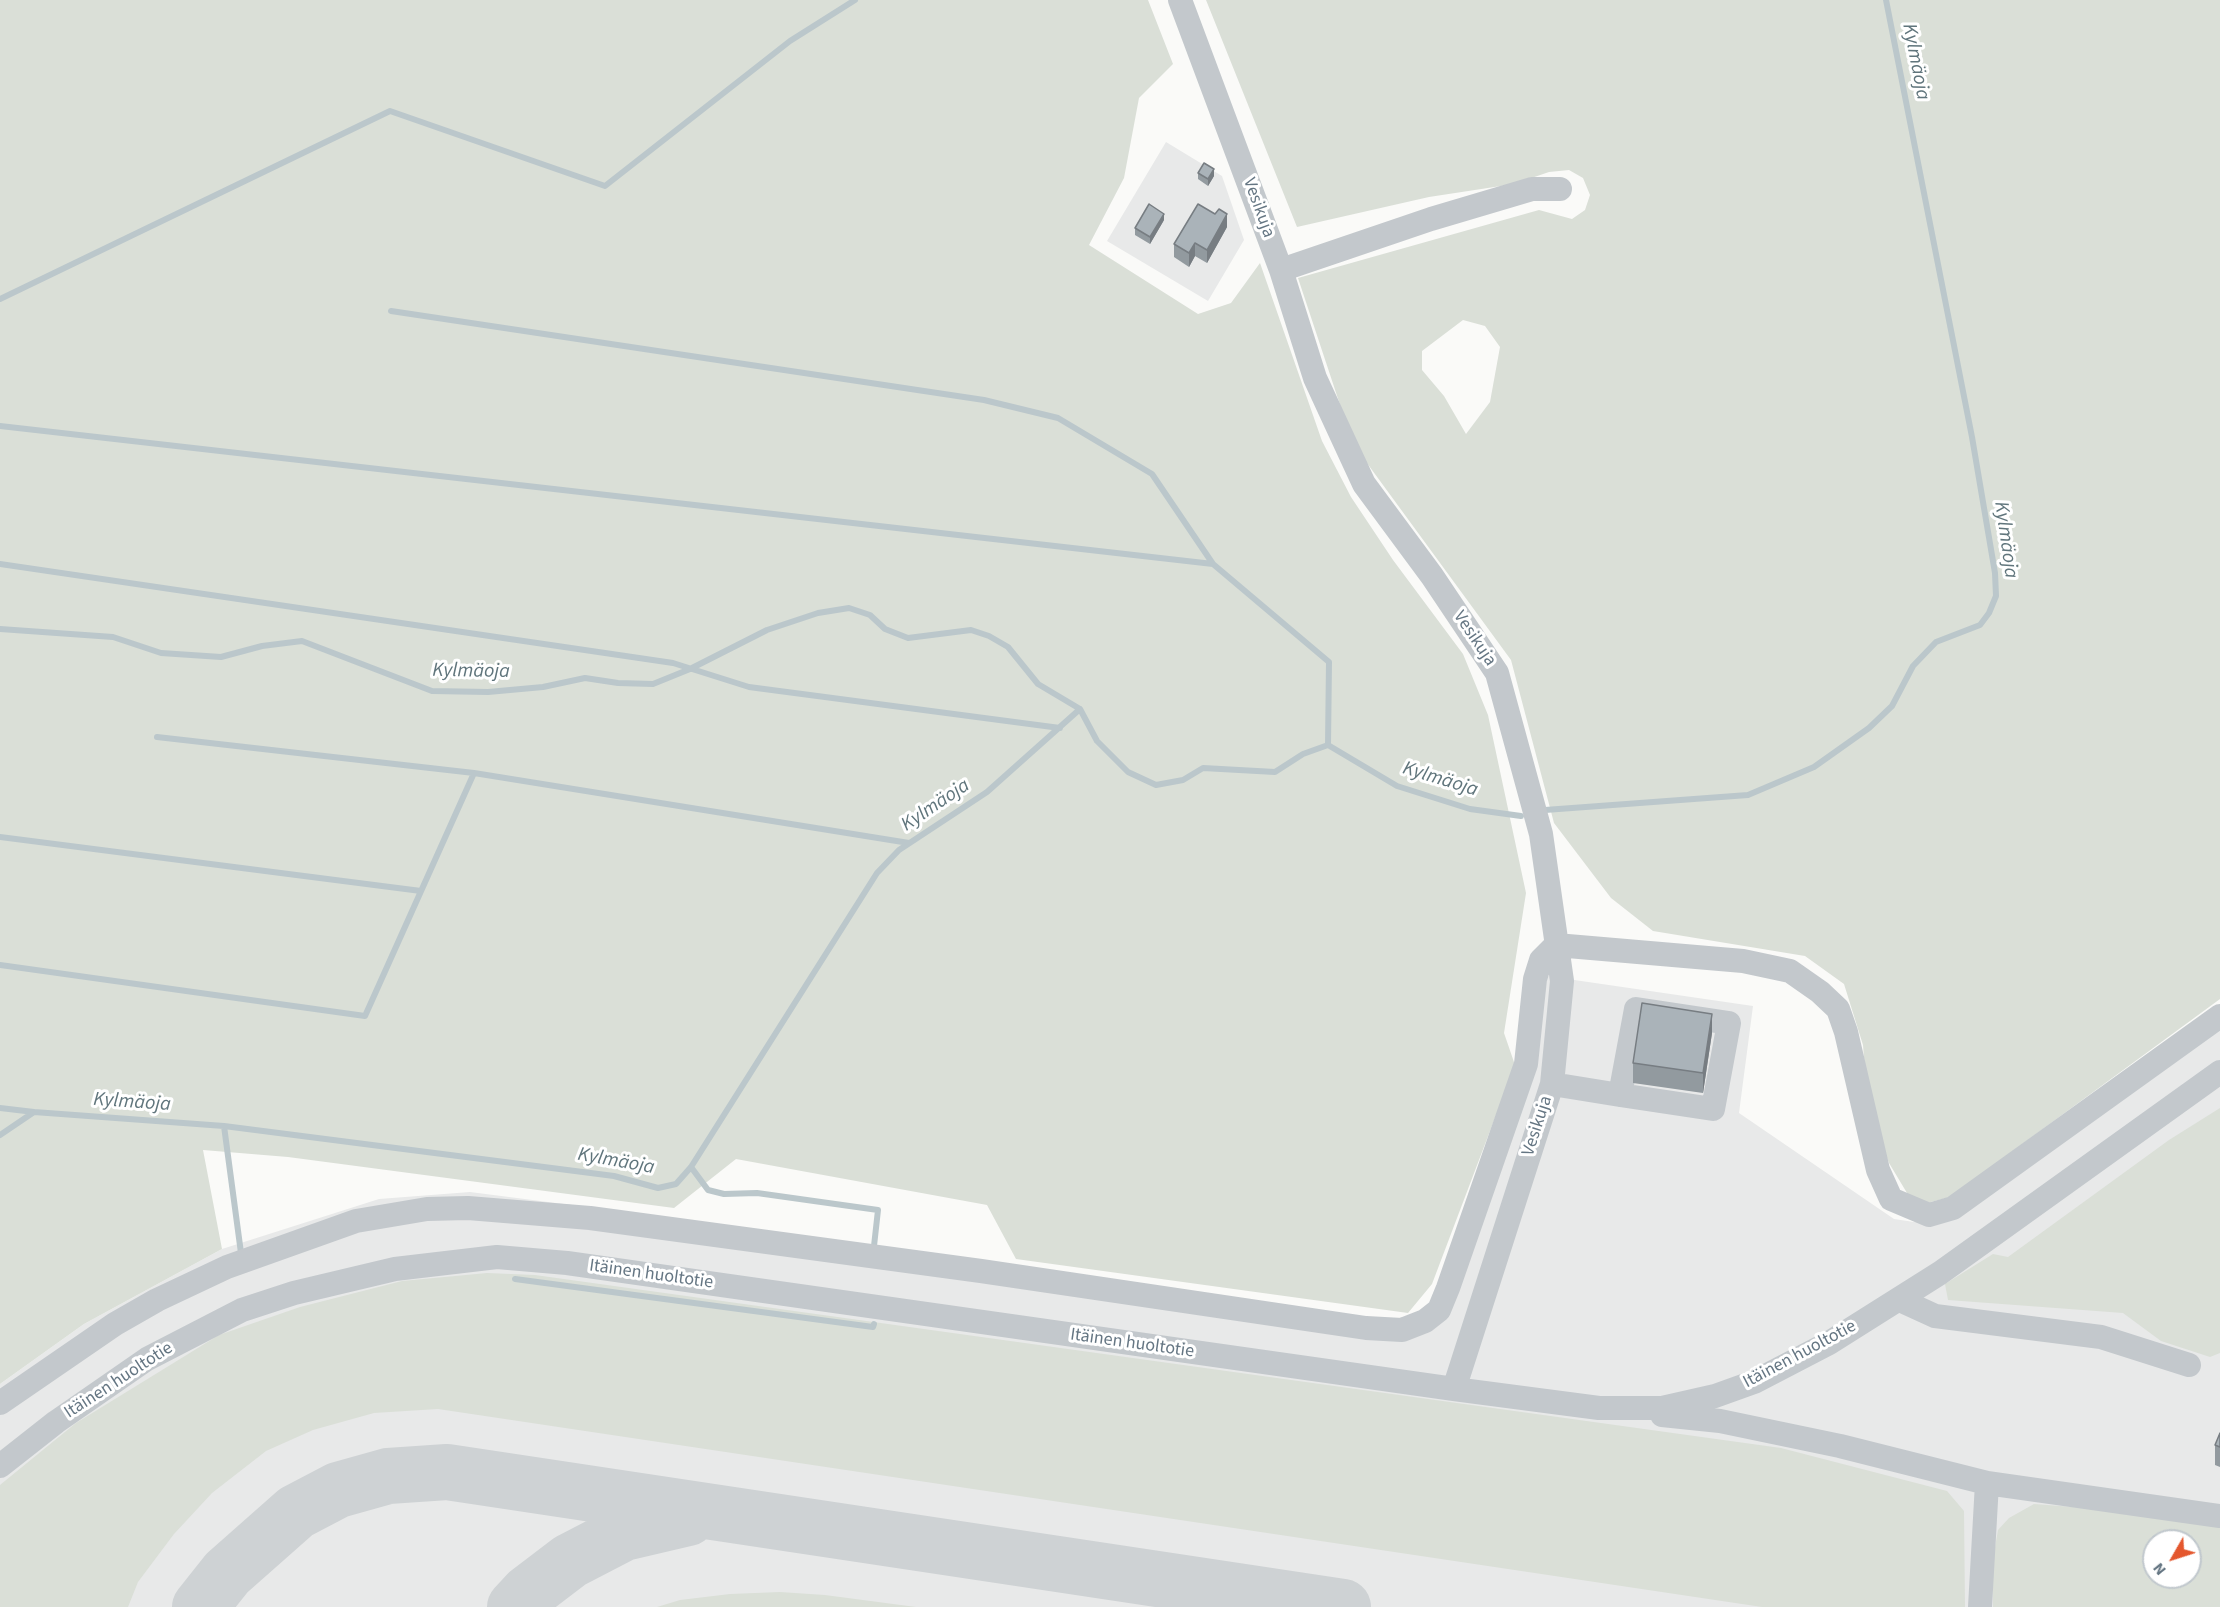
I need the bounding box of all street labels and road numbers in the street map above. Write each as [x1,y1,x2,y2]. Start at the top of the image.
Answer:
street label: Vesikuja [1237,175,1279,241]
street label: Vesikuja [1448,607,1500,671]
street label: Vesikuja [1518,1093,1558,1159]
street label: Itäinen huoltotie [588,1256,714,1294]
street label: Itäinen huoltotie [1740,1316,1860,1394]
street label: Itäinen huoltotie [1069,1325,1195,1363]
street label: Itäinen huoltotie [61,1338,177,1424]

